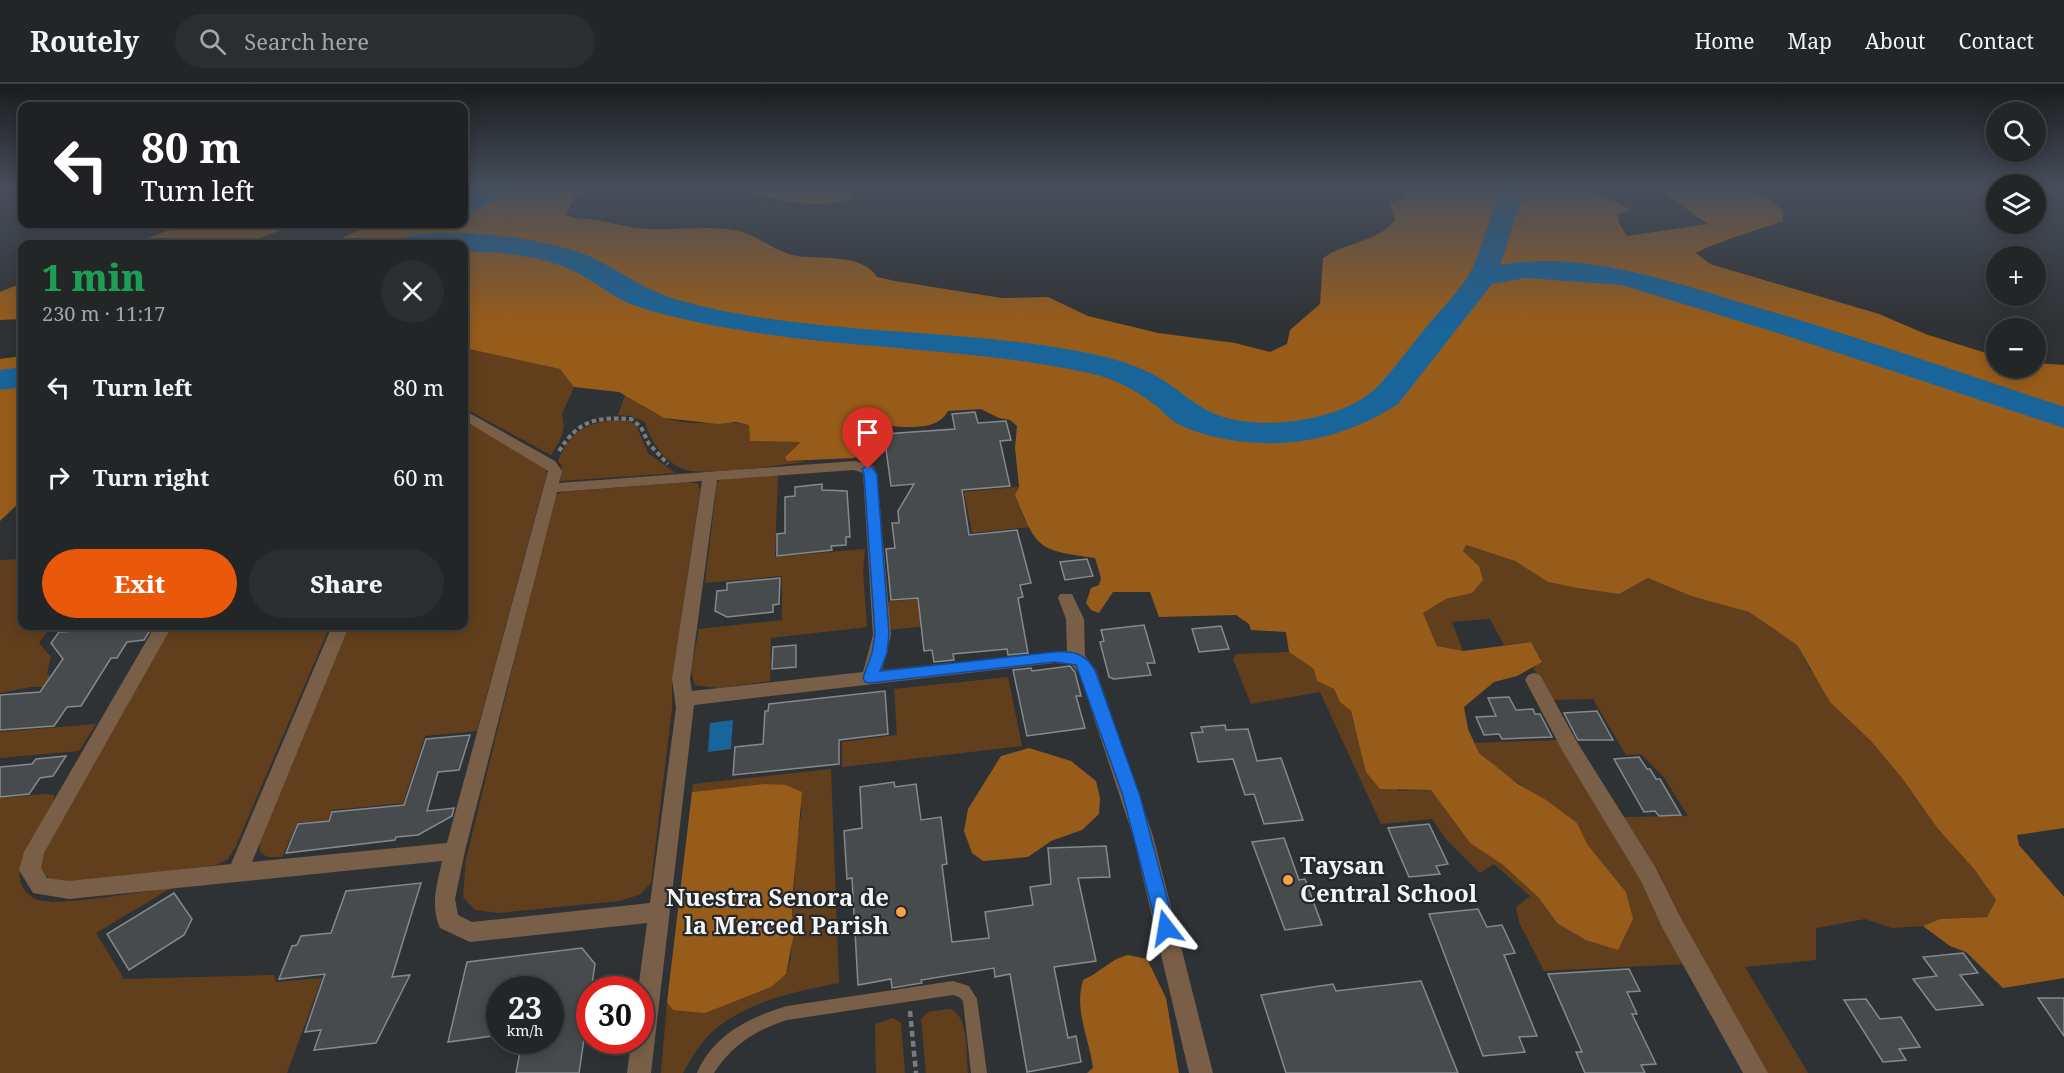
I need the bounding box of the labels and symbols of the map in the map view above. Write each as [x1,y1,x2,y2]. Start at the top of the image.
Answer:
pin [842,407,893,469]
place label: Taysan Central School [1300,848,1478,909]
marker: Taysan Central School [1281,873,1295,887]
place label: Nuestra Senora de la Merced Parish [666,880,889,941]
position arrow [1134,896,1198,960]
marker: Nuestra Senora de la Merced Parish [894,905,908,919]
speed limit sign: 30 [576,976,654,1054]

